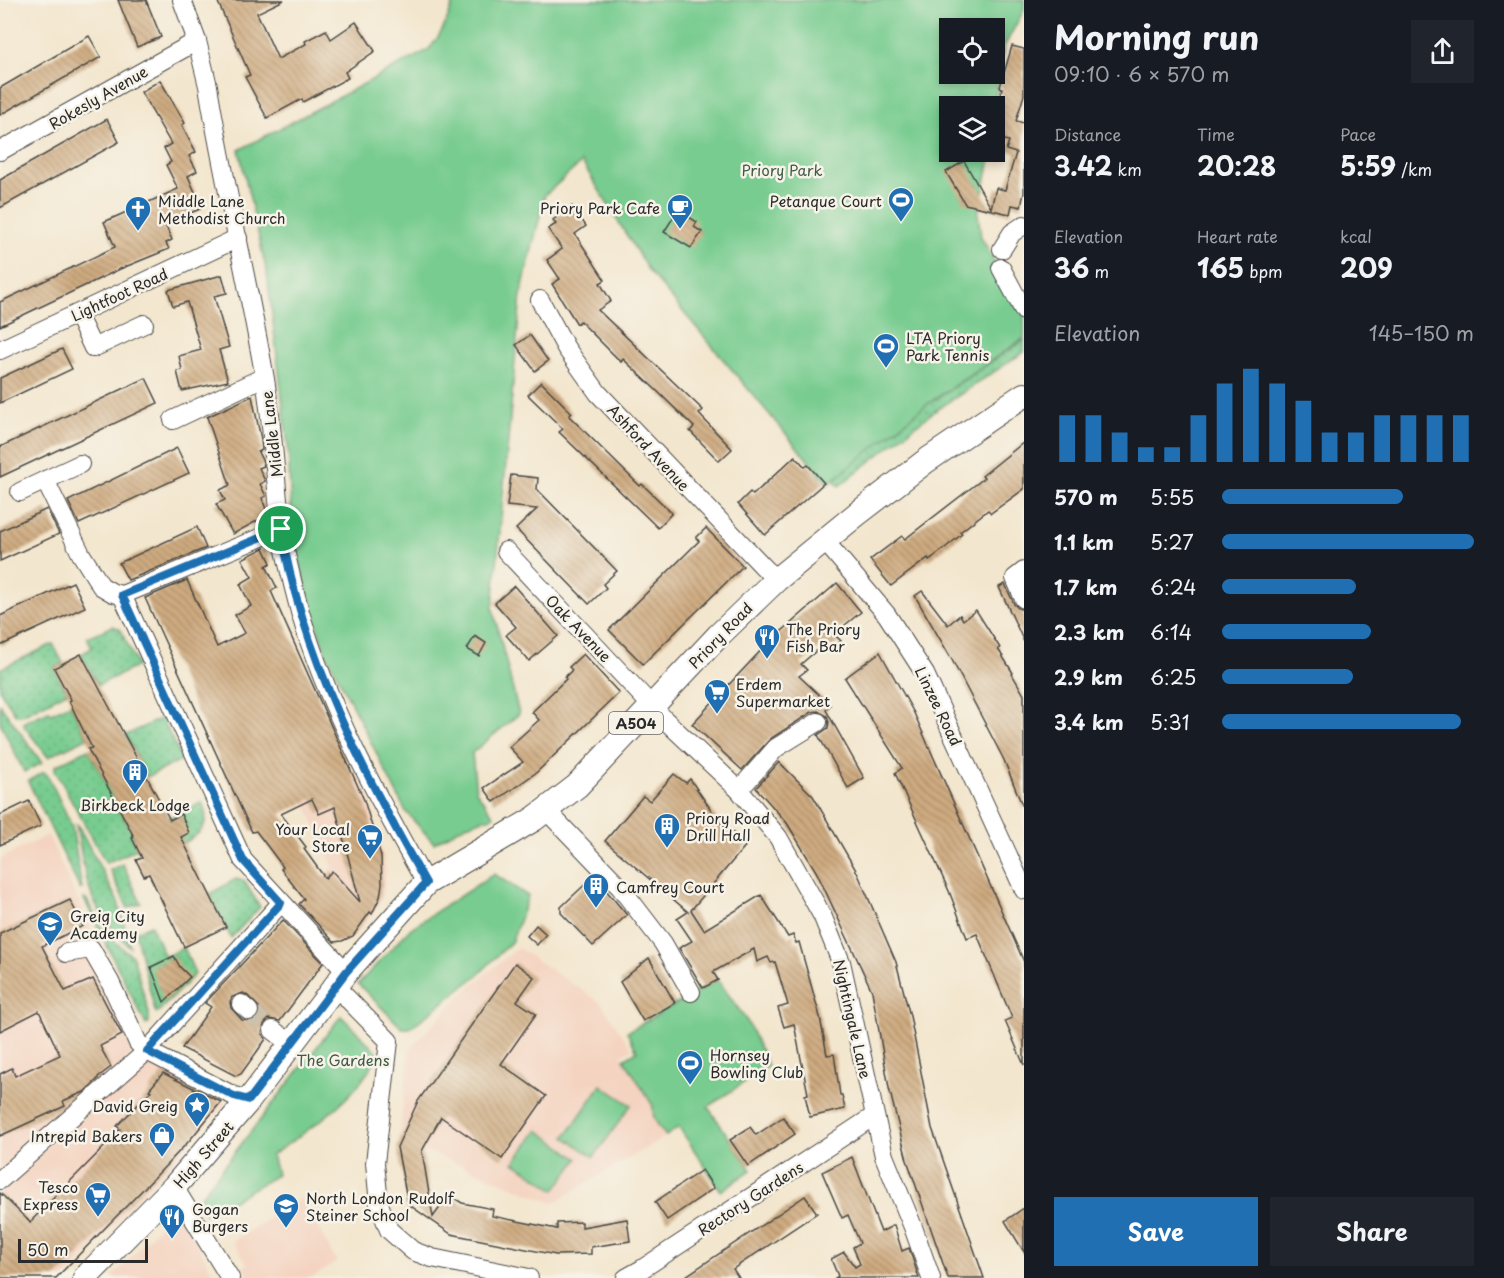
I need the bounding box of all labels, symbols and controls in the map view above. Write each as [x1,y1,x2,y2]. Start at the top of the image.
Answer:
text: Morning run [1054,11,1259,61]
map controls [939,18,1005,162]
button: locate [939,18,1005,84]
button: share [1411,20,1474,83]
street label: Rokesly Avenue [44,59,152,135]
text: 09:10 · 6 × 570 m [1054,59,1229,89]
button: layers [939,96,1005,162]
text: Distance [1054,122,1121,146]
text: Time [1197,122,1235,146]
text: Pace [1340,122,1376,146]
text: 3.42 [1054,146,1112,185]
text: 20:28 [1197,146,1276,185]
text: 5:59 [1340,146,1396,185]
text: km [1112,157,1142,181]
text: /km [1396,157,1432,181]
park label: Priory Park [741,158,823,181]
sports icon: Petanque Court [886,185,916,223]
place label: Middle Lane Methodist Church [158,189,286,229]
place label: Petanque Court [770,189,882,212]
cafe icon: Priory Park Cafe [665,192,695,230]
church icon: Middle Lane Methodist Church [123,194,153,232]
place label: Priory Park Cafe [540,196,660,219]
text: Elevation [1054,224,1123,248]
text: Heart rate [1197,224,1278,248]
text: kcal [1340,224,1372,248]
text: 36 [1054,248,1089,287]
text: 165 [1197,248,1244,287]
text: 209 [1340,248,1393,287]
text: m [1089,259,1109,283]
text: bpm [1244,259,1283,283]
street label: Lightfoot Road [67,261,171,327]
text: Elevation [1054,318,1140,348]
text: 145–150 m [1369,318,1474,348]
place label: LTA Priory Park Tennis [906,326,989,366]
sports icon: LTA Priory Park Tennis [871,331,901,369]
street label: Middle Lane [254,390,288,478]
street label: Ashford Avenue [603,398,695,496]
text: 570 m [1054,482,1118,512]
text: 5:55 [1150,482,1194,512]
pin [255,503,306,554]
icon: arrive [264,512,297,545]
text: 1.1 km [1054,527,1114,557]
text: 5:27 [1150,527,1194,557]
text: 1.7 km [1054,572,1117,602]
text: 6:24 [1150,572,1197,602]
street label: Oak Avenue [541,589,617,667]
street label: Priory Road [683,597,757,673]
place label: The Priory Fish Bar [786,617,860,657]
text: 2.3 km [1054,617,1124,647]
text: 6:14 [1150,617,1192,647]
restaurant icon: The Priory Fish Bar [752,622,782,660]
street label: Linzee Road [910,662,968,750]
text: 2.9 km [1054,662,1123,692]
text: 6:25 [1150,662,1196,692]
place label: Erdem Supermarket [736,672,830,712]
supermarket icon: Erdem Supermarket [702,677,732,715]
text: 3.4 km [1054,707,1124,737]
text: 5:31 [1150,707,1190,737]
road number: A504 [609,712,663,734]
building icon: Birkbeck Lodge [120,757,150,795]
place label: Birkbeck Lodge [80,793,190,816]
place label: Priory Road Drill Hall [686,806,770,846]
building icon: Priory Road Drill Hall [652,811,682,849]
place label: Your Local Store [275,817,350,857]
supermarket icon: Your Local Store [355,822,385,860]
building icon: Camfrey Court [581,871,611,909]
place label: Camfrey Court [616,875,724,898]
place label: Greig City Academy [70,904,145,944]
school or university icon: Greig City Academy [35,909,65,947]
street label: Nightingale Lane [828,957,878,1081]
place label: Hornsey Bowling Club [710,1043,803,1083]
park label: The Gardens [297,1048,390,1071]
sports icon: Hornsey Bowling Club [675,1048,705,1086]
place icon: David Greig [182,1090,212,1128]
place label: David Greig [93,1094,178,1117]
street label: High Street [167,1115,239,1193]
shop icon: Intrepid Bakers [147,1120,177,1158]
place label: Intrepid Bakers [30,1124,142,1147]
street label: Rectory Gardens [693,1155,808,1241]
place label: Tesco Express [23,1175,78,1215]
supermarket icon: Tesco Express [83,1180,113,1218]
place label: North London Rudolf Steiner School [306,1186,455,1226]
school or university icon: North London Rudolf Steiner School [271,1191,301,1229]
place label: Gogan Burgers [192,1197,248,1237]
button: Save [1054,1197,1258,1266]
button: Share [1270,1197,1474,1266]
restaurant icon: Gogan Burgers [157,1202,187,1240]
scale bar [18,1236,148,1264]
text: 50 m [27,1237,68,1261]

